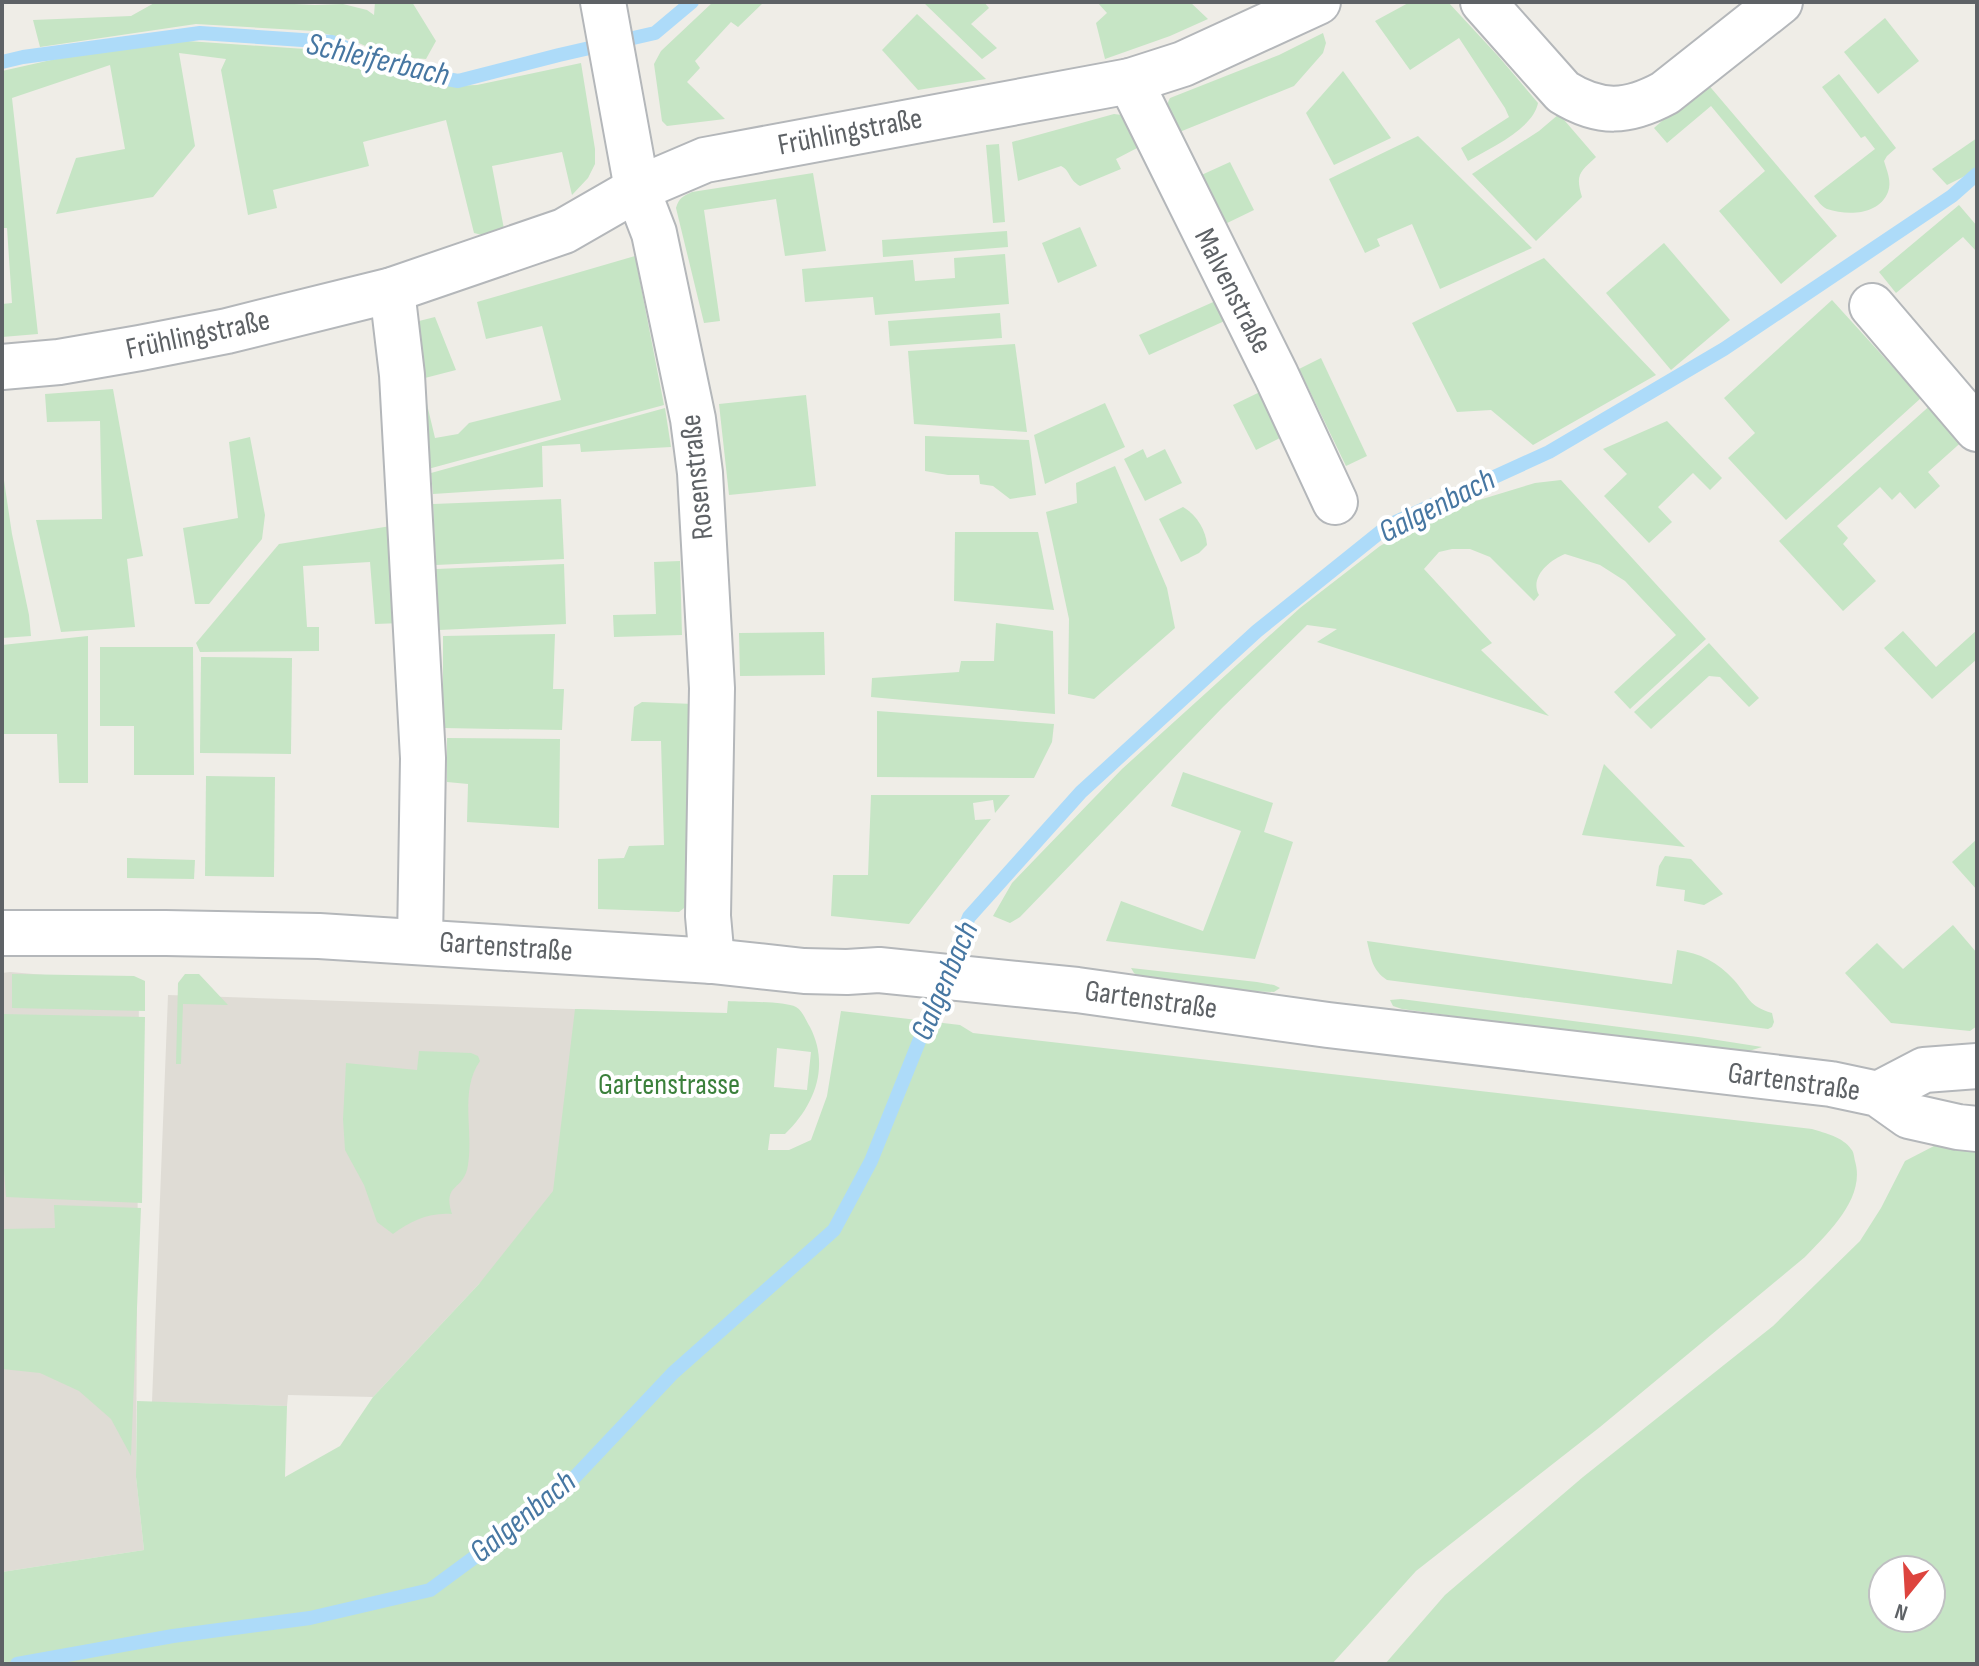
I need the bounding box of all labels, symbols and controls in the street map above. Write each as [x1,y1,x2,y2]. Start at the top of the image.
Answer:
water label: Schleiferbach [303,25,453,95]
street label: Frühlingstraße [775,100,925,164]
street label: Malvenstraße [1186,222,1280,360]
street label: Frühlingstraße [123,302,273,368]
street label: Rosenstraße [673,413,721,541]
water label: Galgenbach [1372,460,1502,552]
water label: Galgenbach [903,916,987,1046]
street label: Gartenstraße [438,924,574,970]
street label: Gartenstraße [1082,973,1220,1027]
street label: Gartenstraße [1725,1055,1863,1109]
park label: Gartenstrasse [598,1067,740,1103]
water label: Galgenbach [462,1462,584,1572]
north arrow [1867,1554,1947,1634]
text: N [1892,1597,1911,1626]

